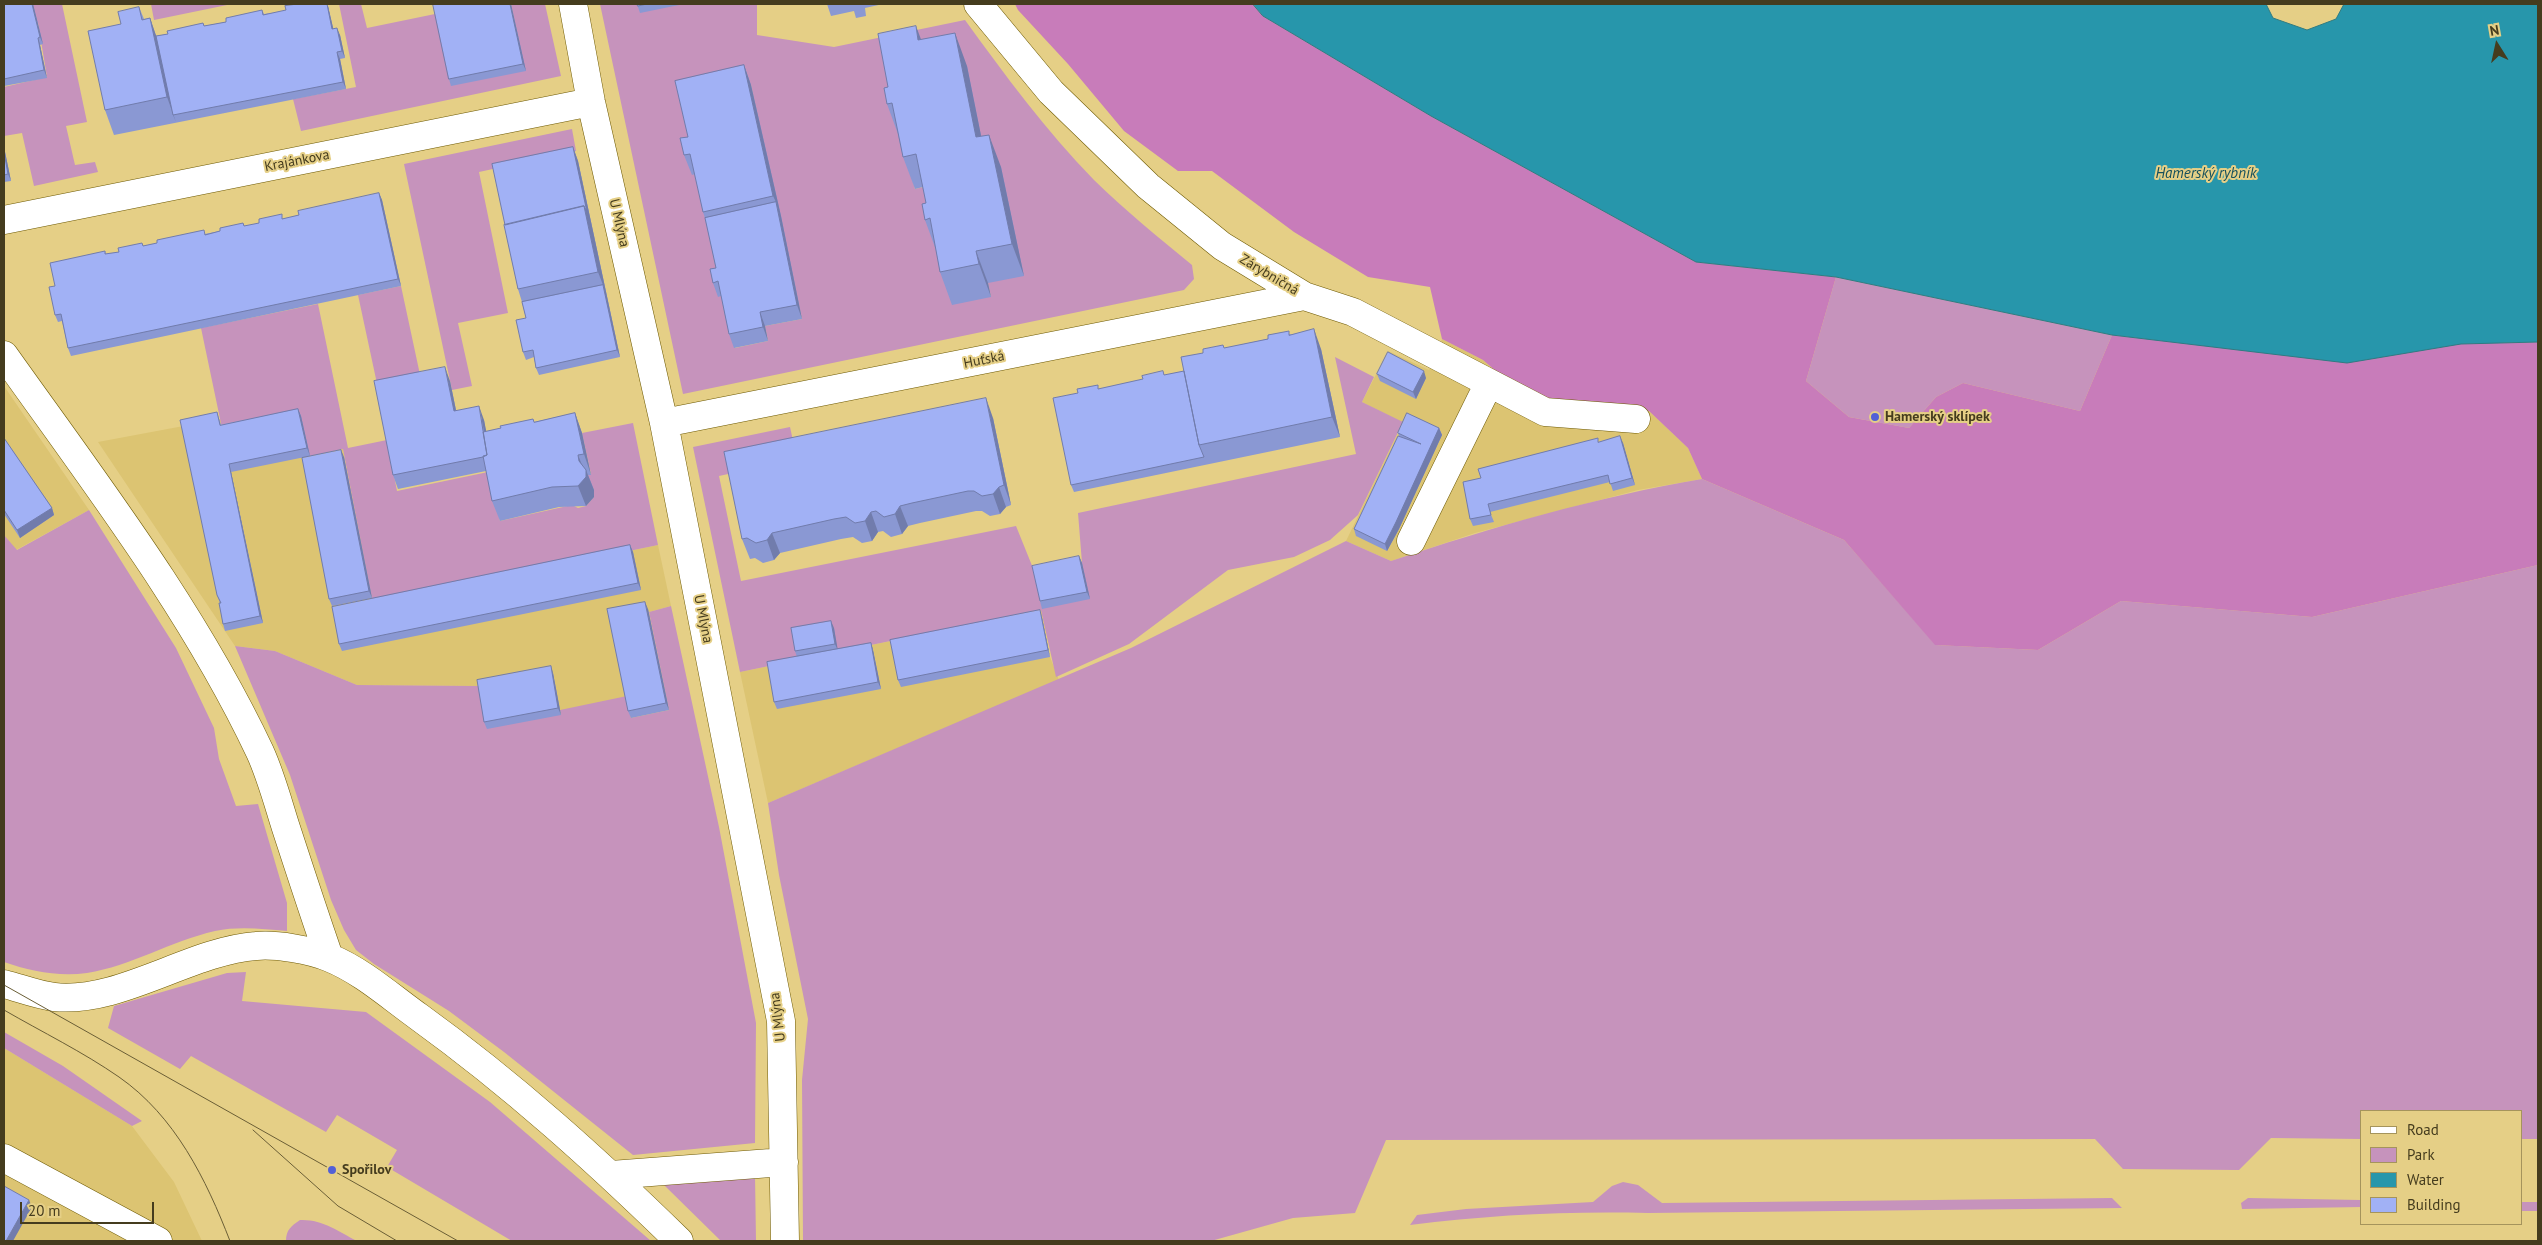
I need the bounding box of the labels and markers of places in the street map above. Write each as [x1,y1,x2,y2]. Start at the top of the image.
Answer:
place label: Hamerský sklípek [1885,409,1990,425]
marker: Hamerský sklípek [1869,411,1881,423]
place label: Spořilov [342,1162,391,1178]
marker: Spořilov [326,1164,338,1176]

